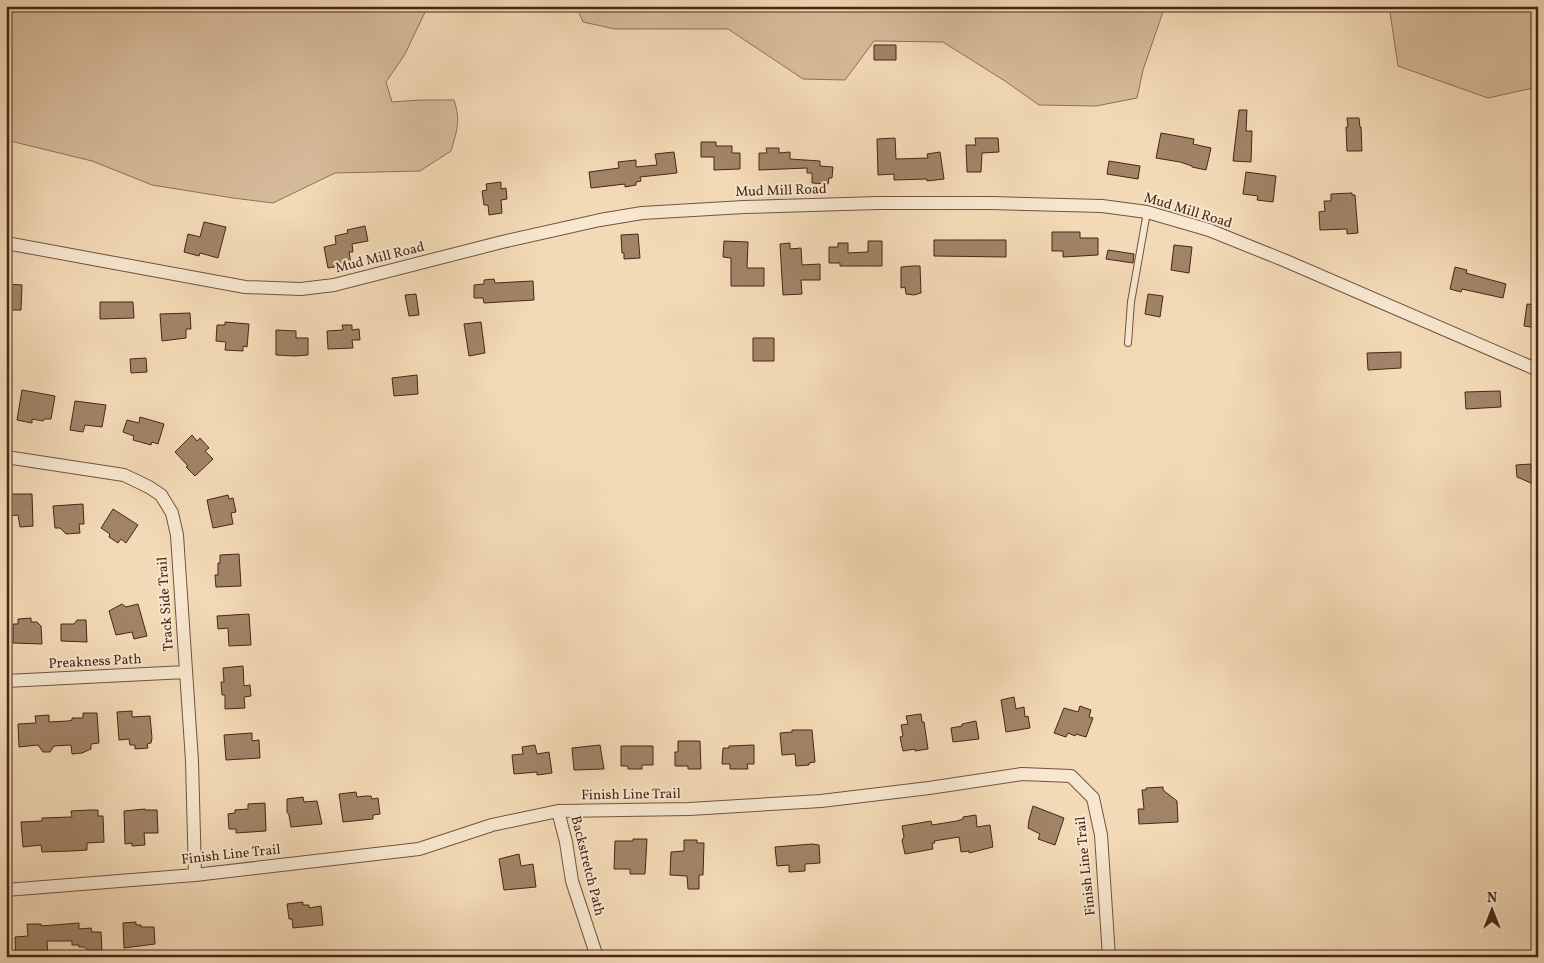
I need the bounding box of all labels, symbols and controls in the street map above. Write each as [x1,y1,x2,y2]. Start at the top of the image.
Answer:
street label: Mud Mill Road [735,180,827,202]
street label: Mud Mill Road [1142,189,1235,233]
street label: Mud Mill Road [333,238,427,278]
street label: Track Side Trail [153,556,179,652]
street label: Preakness Path [48,650,142,674]
street label: Finish Line Trail [581,785,681,805]
street label: Backstretch Path [565,814,609,918]
street label: Finish Line Trail [1071,815,1101,917]
street label: Finish Line Trail [180,840,282,870]
north arrow [1466,886,1516,936]
text: N [1487,889,1497,908]

